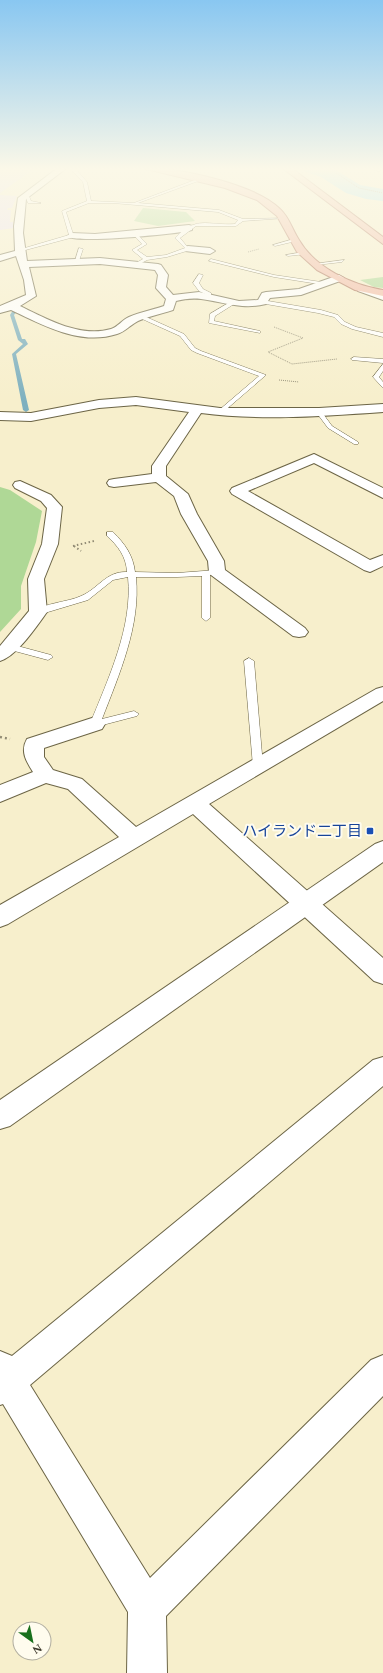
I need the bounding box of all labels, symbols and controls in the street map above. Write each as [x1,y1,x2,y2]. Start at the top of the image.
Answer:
place label: ハイランド二丁目 [242,820,362,843]
marker: ハイランド二丁目 [365,826,375,836]
north arrow [12,1621,52,1661]
text: N [29,1639,46,1659]

